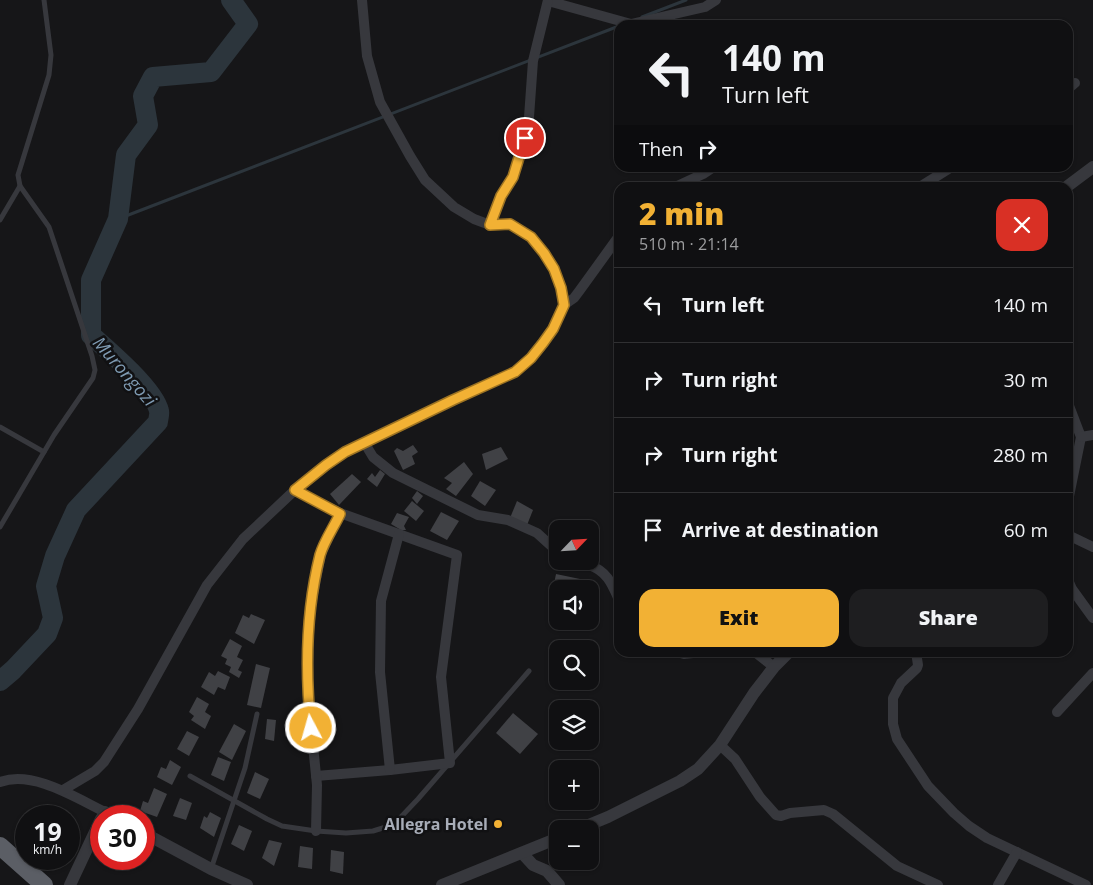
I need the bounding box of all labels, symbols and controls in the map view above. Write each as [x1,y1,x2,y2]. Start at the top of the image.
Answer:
text: 140 m [722,34,826,81]
icon: left [639,40,704,105]
text: Turn left [722,79,809,109]
pin [504,117,546,159]
icon: arrive [511,124,539,152]
icon: right [693,135,721,163]
text: Then [639,136,683,162]
text: 2 min [639,193,724,234]
button: close [996,199,1048,251]
text: 510 m · 21:14 [639,233,739,255]
icon: left [639,291,667,319]
text: Turn left [682,292,764,318]
text: 140 m [993,292,1048,318]
water label: Murongozi [88,331,162,411]
icon: right [639,366,667,394]
text: Turn right [682,367,777,393]
text: 30 m [1004,367,1048,393]
icon: right [639,441,667,469]
text: Turn right [682,442,777,468]
text: 280 m [993,442,1048,468]
icon: arrive [639,516,667,544]
text: Arrive at destination [682,517,879,543]
text: 60 m [1004,517,1048,543]
north arrow [549,520,599,570]
map controls [549,520,599,870]
button: sound [549,580,599,630]
button: Exit [639,589,839,647]
button: Share [849,589,1048,647]
button: search [549,640,599,690]
button: layers [549,700,599,750]
position arrow [284,701,336,753]
button: + [549,760,599,810]
speed limit sign: 30 [90,805,155,870]
place label: Allegra Hotel [384,813,488,835]
text: 19 [33,814,62,848]
marker: Allegra Hotel [492,818,504,830]
button: − [549,820,599,870]
text: km/h [33,841,62,858]

